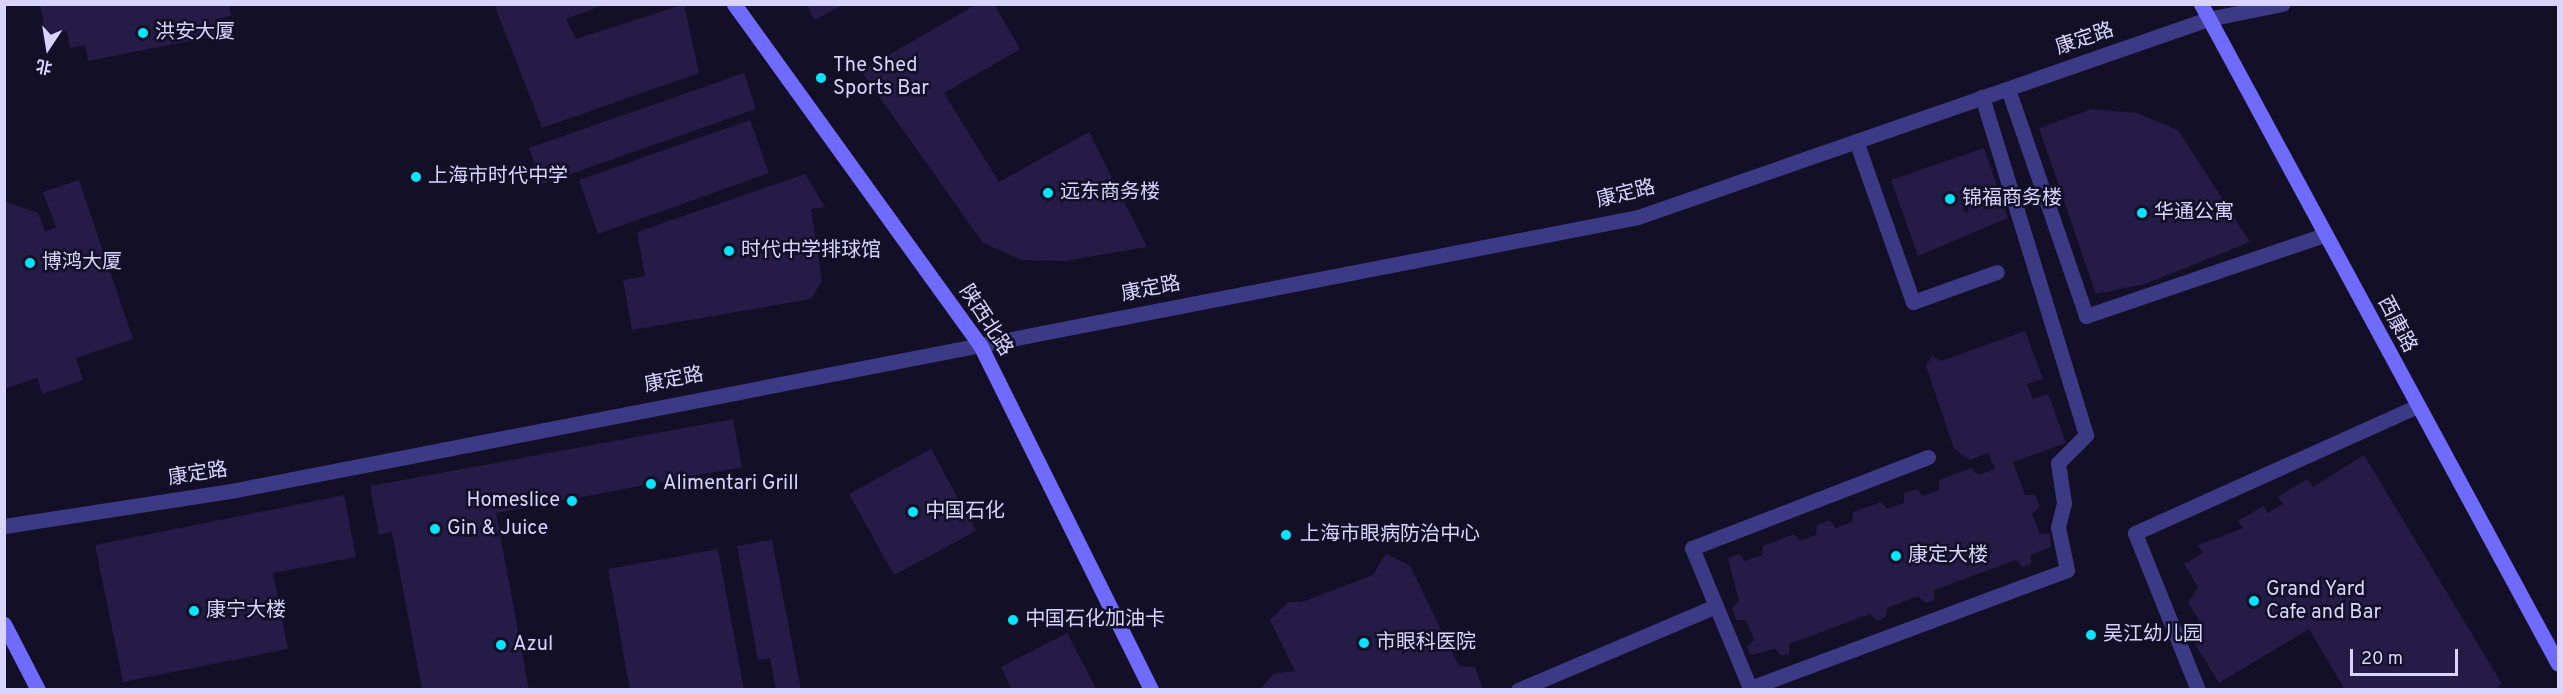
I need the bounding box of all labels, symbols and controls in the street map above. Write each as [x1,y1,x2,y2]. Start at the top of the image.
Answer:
north arrow [18,18,78,78]
street label: 康定路 [2053,19,2117,61]
place label: 洪安大厦 [155,21,235,45]
marker: 洪安大厦 [136,26,150,40]
text: 北 [34,54,54,77]
place label: The Shed Sports Bar [833,54,929,101]
marker: The Shed Sports Bar [814,71,828,85]
place label: 上海市时代中学 [428,165,568,189]
marker: 上海市时代中学 [409,170,423,184]
street label: 康定路 [1594,176,1658,214]
place label: 远东商务楼 [1060,181,1160,205]
marker: 远东商务楼 [1041,186,1055,200]
place label: 锦福商务楼 [1962,187,2062,211]
marker: 锦福商务楼 [1943,192,1957,206]
place label: 华通公寓 [2154,201,2234,225]
marker: 华通公寓 [2135,206,2149,220]
place label: 时代中学排球馆 [741,239,881,263]
marker: 时代中学排球馆 [722,244,736,258]
place label: 博鸿大厦 [42,251,122,275]
marker: 博鸿大厦 [23,256,37,270]
street label: 康定路 [1119,272,1183,308]
street label: 陕西北路 [953,281,1017,361]
street label: 西康路 [2371,293,2421,357]
street label: 康定路 [642,363,706,399]
street label: 康定路 [166,458,230,492]
place label: Alimentari Grill [663,472,799,496]
marker: Alimentari Grill [644,477,658,491]
place label: Homeslice [466,489,560,513]
marker: Homeslice [565,494,579,508]
place label: 中国石化 [925,500,1005,524]
marker: 中国石化 [906,505,920,519]
place label: Gin & Juice [447,517,548,541]
marker: Gin & Juice [428,522,442,536]
place label: 上海市眼病防治中心 [1300,523,1480,547]
marker: 上海市眼病防治中心 [1277,526,1295,544]
place label: 康定大楼 [1908,544,1988,568]
marker: 康定大楼 [1889,549,1903,563]
place label: Grand Yard Cafe and Bar [2266,578,2381,625]
marker: Grand Yard Cafe and Bar [2247,594,2261,608]
place label: 康宁大楼 [206,599,286,623]
marker: 康宁大楼 [187,604,201,618]
place label: 中国石化加油卡 [1025,608,1165,632]
marker: 中国石化加油卡 [1006,613,1020,627]
place label: 吴江幼儿园 [2103,623,2203,647]
marker: 吴江幼儿园 [2084,628,2098,642]
place label: 市眼科医院 [1376,631,1476,655]
place label: Azul [513,633,553,657]
marker: 市眼科医院 [1357,636,1371,650]
scale bar [2353,637,2461,675]
marker: Azul [494,638,508,652]
text: 20 m [2361,648,2403,671]

